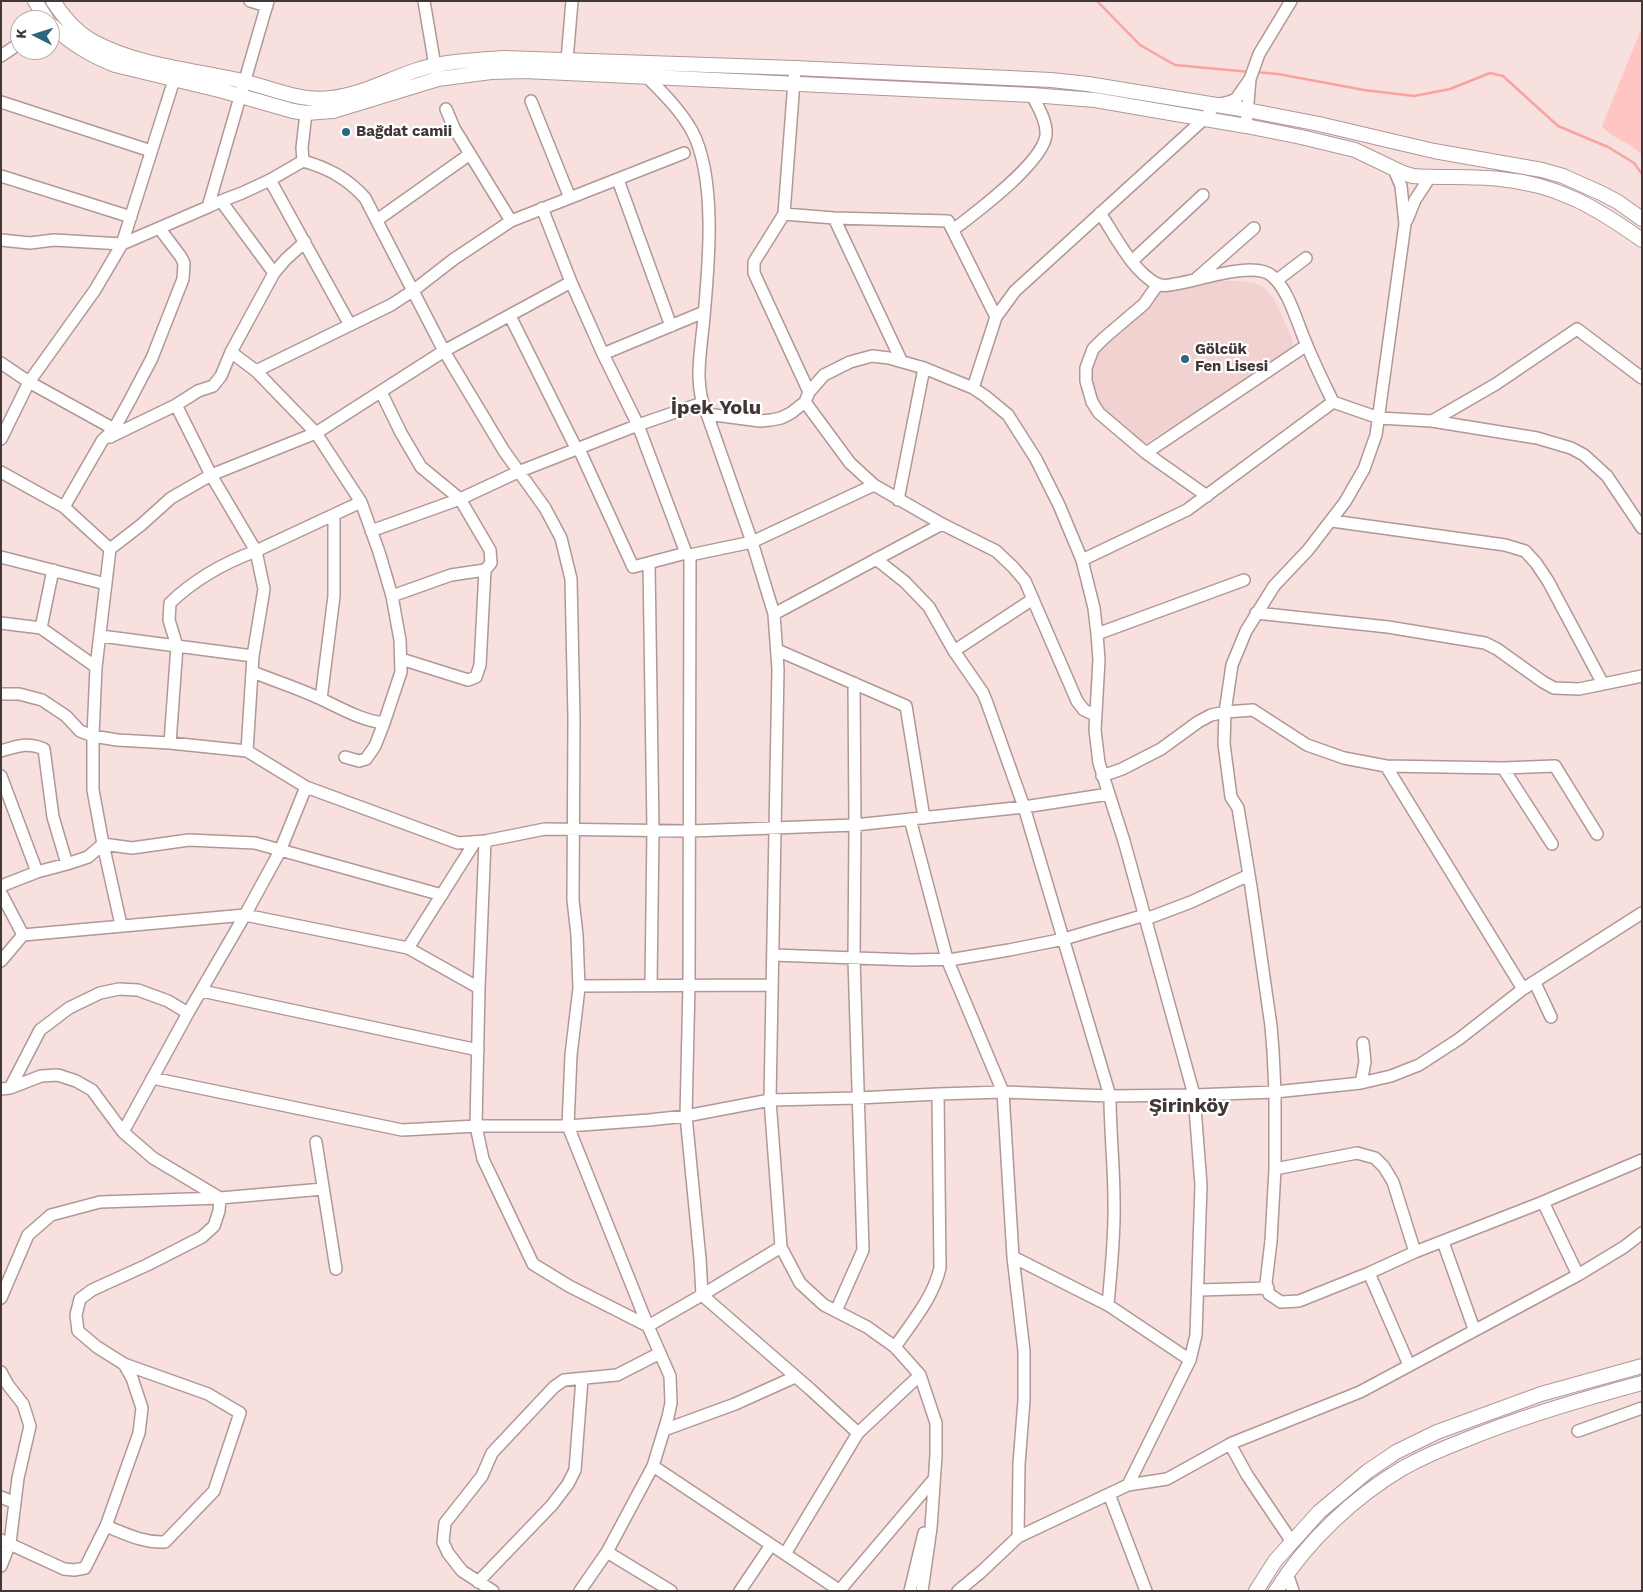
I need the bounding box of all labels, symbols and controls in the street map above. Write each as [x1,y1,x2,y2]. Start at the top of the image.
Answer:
north arrow [10,10,60,60]
text: K [13,28,29,39]
place label: Bağdat camii [356,123,452,141]
marker: Bağdat camii [340,126,352,138]
place label: Gölcük Fen Lisesi [1195,341,1268,376]
marker: Gölcük Fen Lisesi [1179,353,1191,365]
district label: İpek Yolu [671,396,761,420]
district label: Şirinköy [1149,1094,1229,1118]

